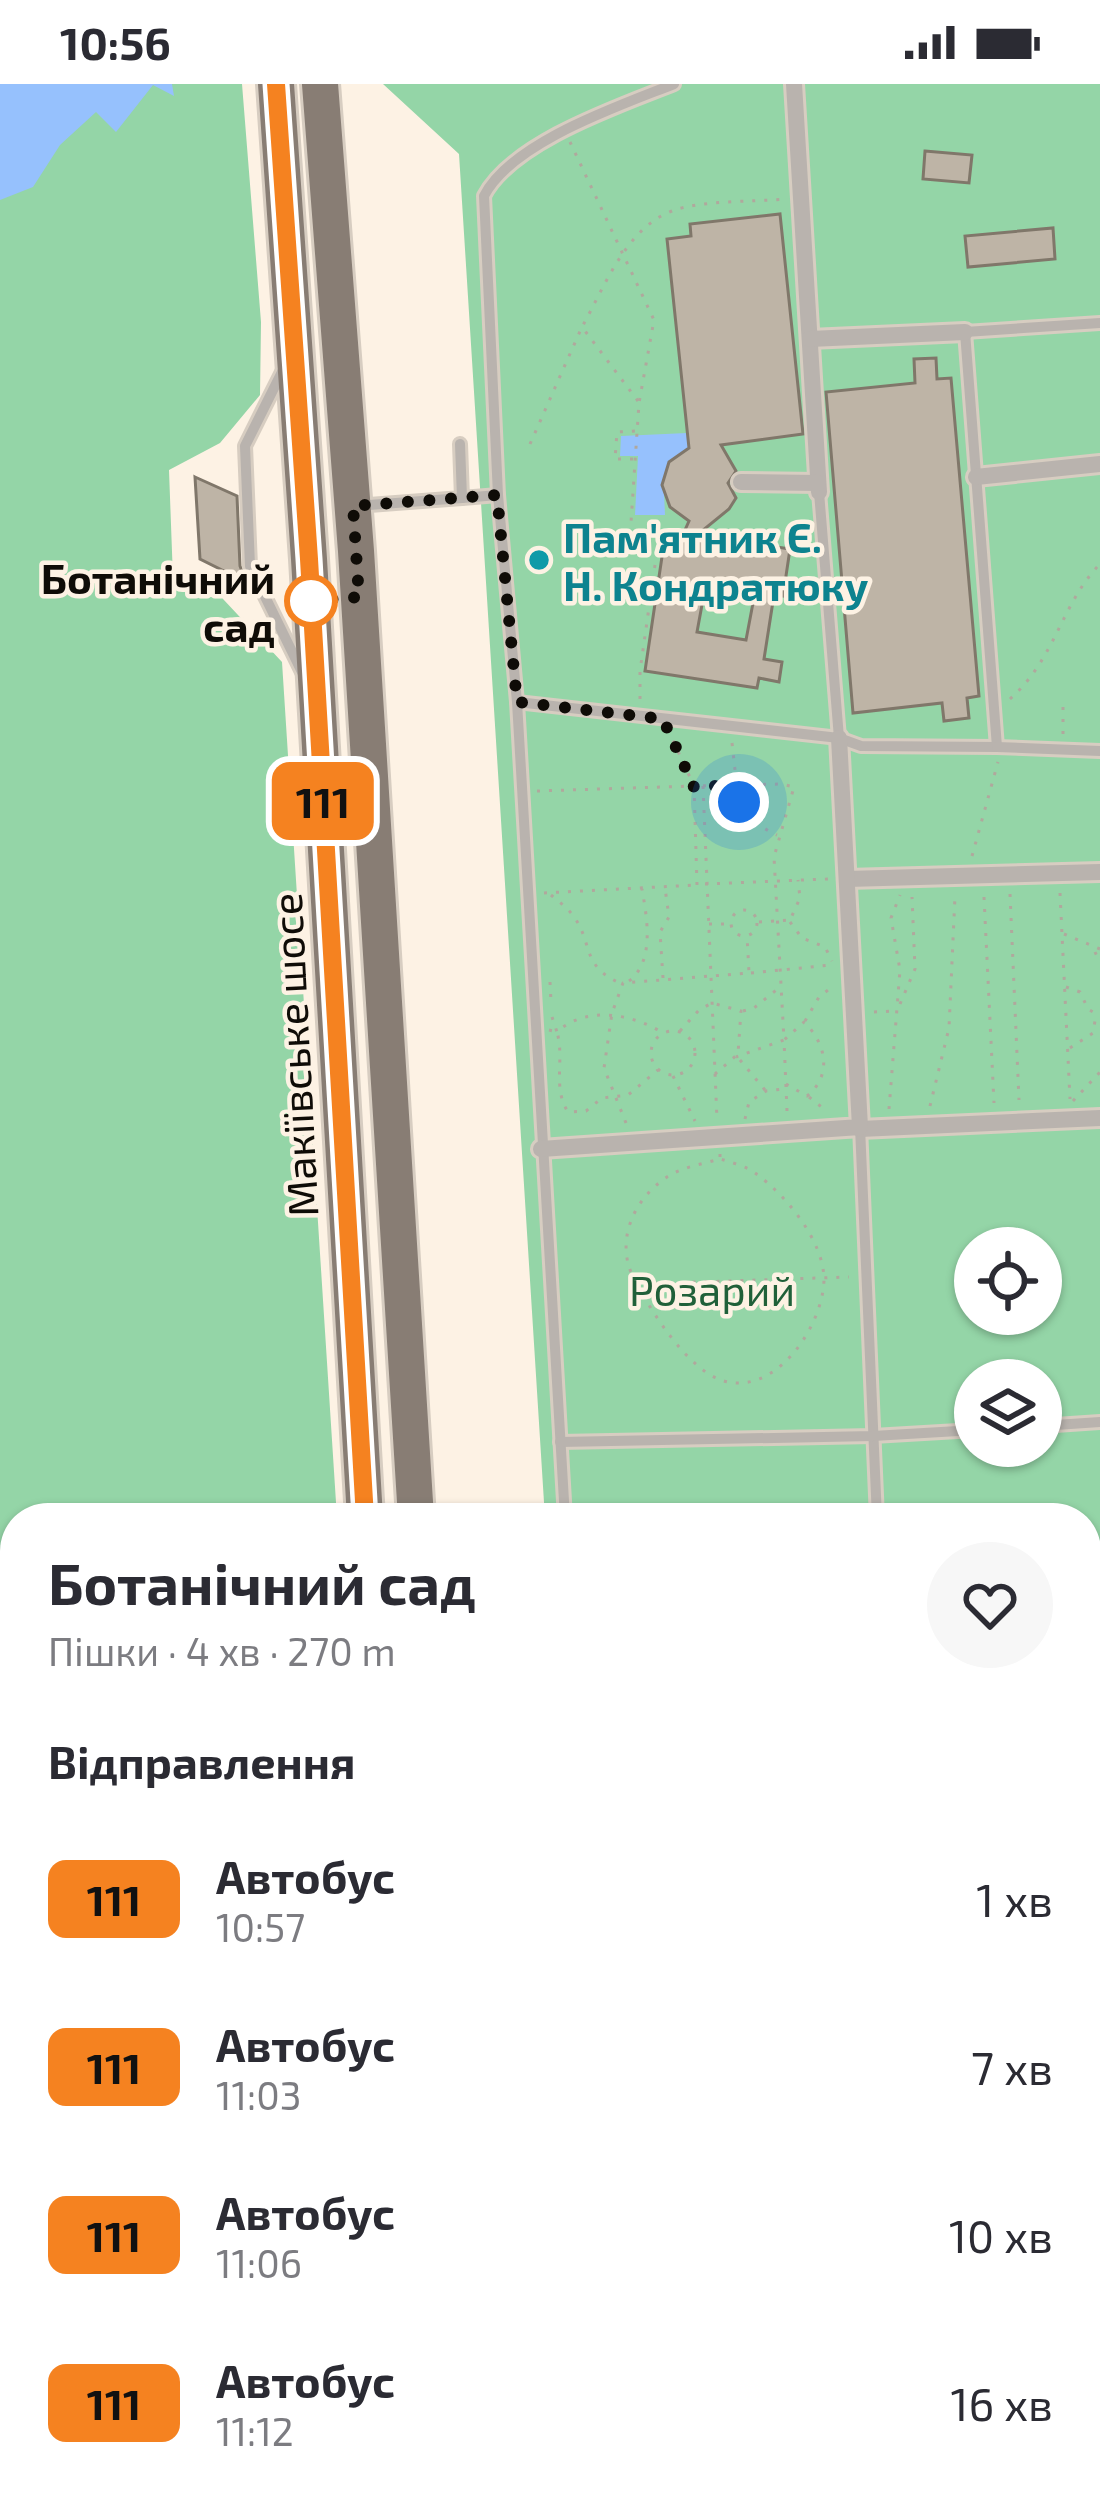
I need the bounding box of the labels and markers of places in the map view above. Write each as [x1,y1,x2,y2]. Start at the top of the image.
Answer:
place label: Пам'ятник Є. Н. Кондратюку [563,511,869,610]
marker: Пам'ятник Є. Н. Кондратюку [526,547,552,573]
place label: Ботанічний сад [41,552,275,650]
marker: Ботанічний сад [286,576,336,626]

